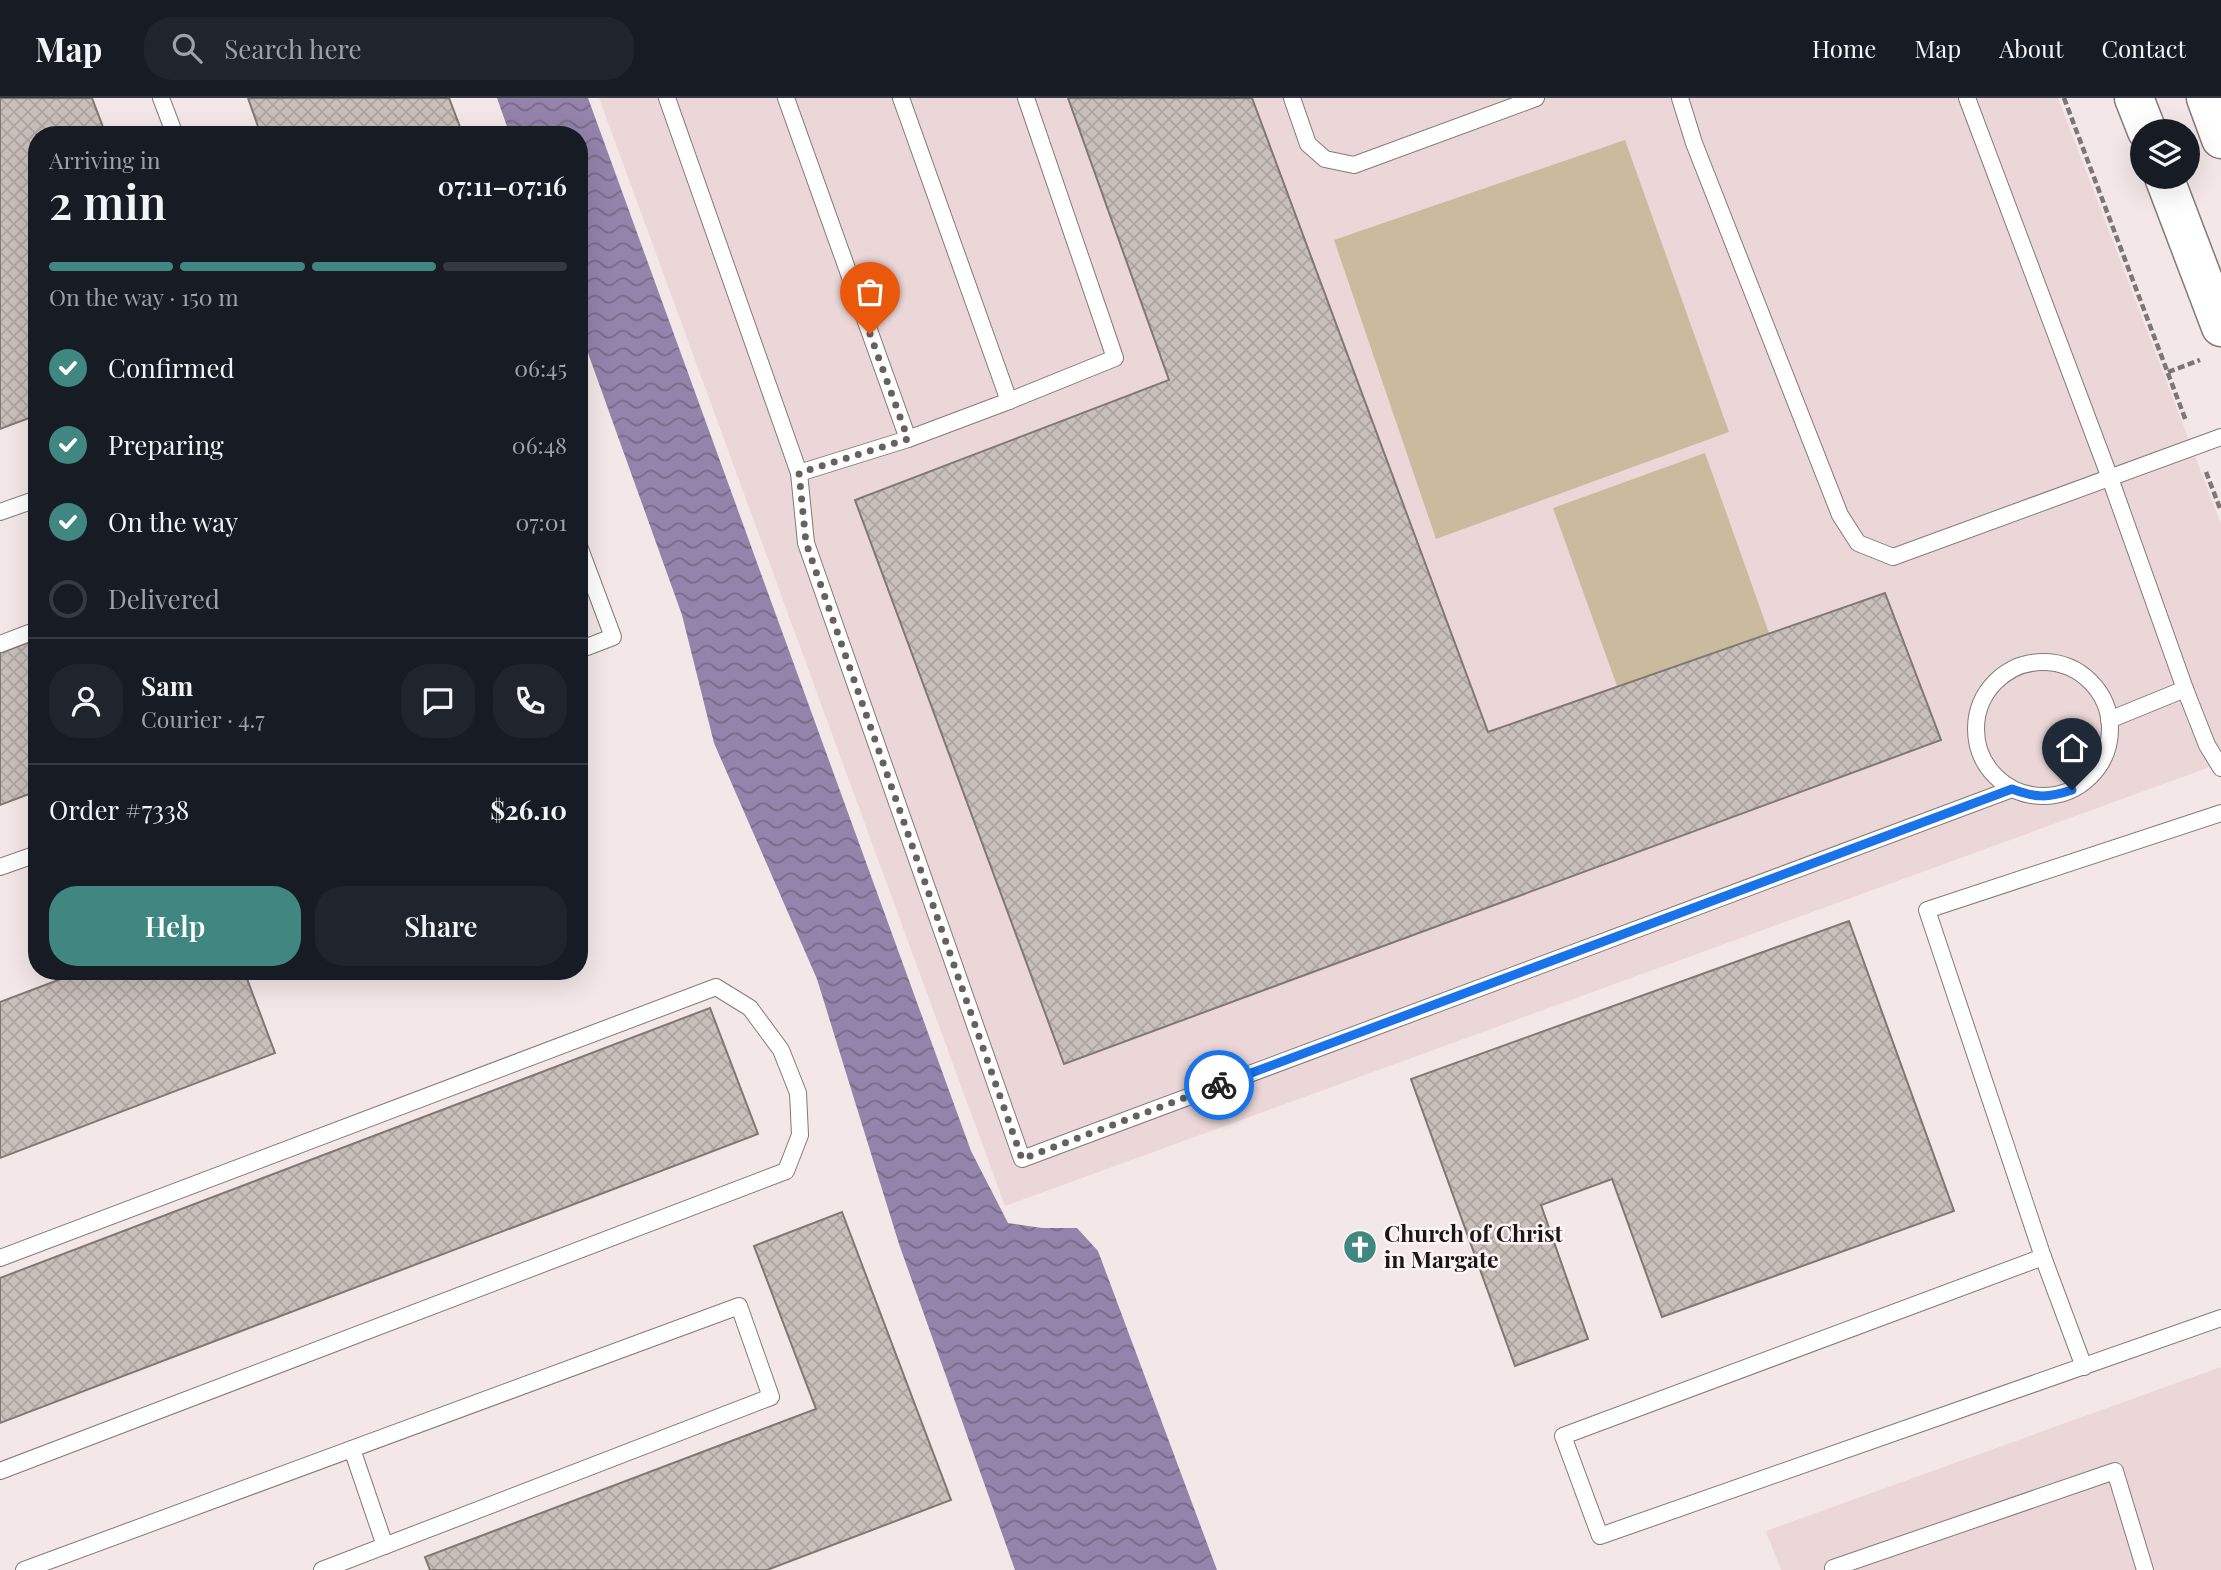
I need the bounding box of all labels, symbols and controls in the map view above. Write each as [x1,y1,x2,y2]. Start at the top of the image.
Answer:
search box [144,17,634,80]
text: Map [35,26,102,70]
icon: search [168,29,206,67]
text: Search here [224,31,362,66]
text: Home [1812,32,1876,64]
text: Map [1914,32,1961,64]
text: About [1999,32,2063,64]
text: Contact [2101,32,2186,64]
map controls [2130,119,2200,189]
button: layers [2130,119,2200,189]
text: Arriving in [49,144,161,175]
text: 07:11–07:16 [438,168,567,203]
text: 2 min [49,170,167,232]
pin [840,262,900,334]
icon: bag [851,273,889,311]
text: On the way · 150 m [49,281,239,312]
icon: check [49,349,87,387]
text: Confirmed [108,350,235,385]
text: 06:45 [514,352,567,383]
icon: check [49,426,87,464]
text: Preparing [108,427,224,462]
text: 06:48 [512,429,567,460]
icon: check [49,503,87,541]
text: On the way [108,504,238,539]
text: 07:01 [515,506,567,537]
text: Delivered [108,581,220,616]
button: person [49,664,123,738]
button: chat [401,664,475,738]
button: phone [493,664,567,738]
text: Sam [141,668,193,703]
text: Courier · 4.7 [141,703,265,734]
pin [2042,718,2102,790]
icon: home [2053,729,2091,767]
text: Order #7338 [49,792,189,827]
text: $26.10 [490,792,567,827]
button: Help [49,886,301,966]
button: Share [315,886,567,966]
courier [1184,1050,1254,1120]
icon: bike [1200,1066,1238,1104]
place label: Church of Christ in Margate [1384,1217,1564,1274]
church icon: Church of Christ in Margate [1341,1228,1379,1266]

